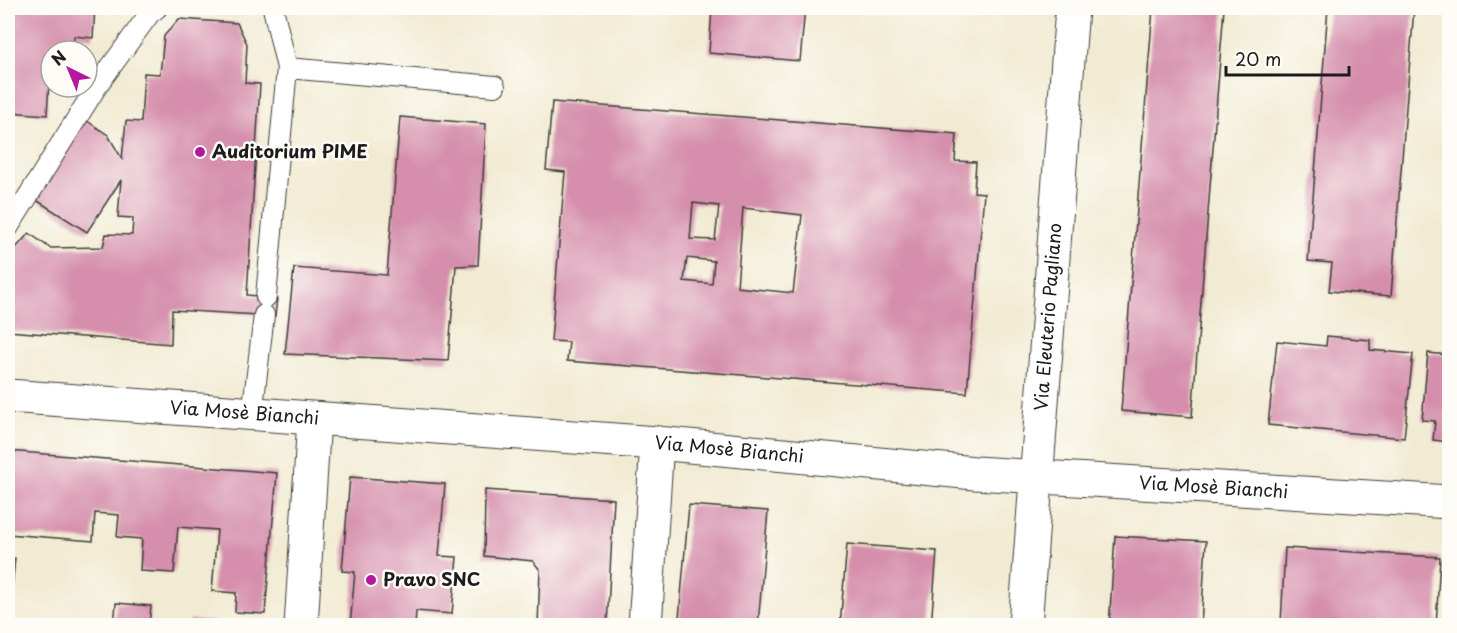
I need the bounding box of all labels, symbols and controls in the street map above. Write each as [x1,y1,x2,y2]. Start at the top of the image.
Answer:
north arrow [39,39,99,99]
scale bar [1226,39,1349,77]
text: N [45,44,71,70]
text: 20 m [1235,45,1281,72]
place label: Auditorium PIME [212,137,368,164]
marker: Auditorium PIME [193,145,207,159]
street label: Via Eleuterio Pagliano [1026,222,1068,412]
street label: Via Mosè Bianchi [169,393,320,430]
street label: Via Mosè Bianchi [653,428,805,469]
street label: Via Mosè Bianchi [1138,468,1289,504]
place label: Pravo SNC [383,565,480,592]
marker: Pravo SNC [364,573,378,587]

